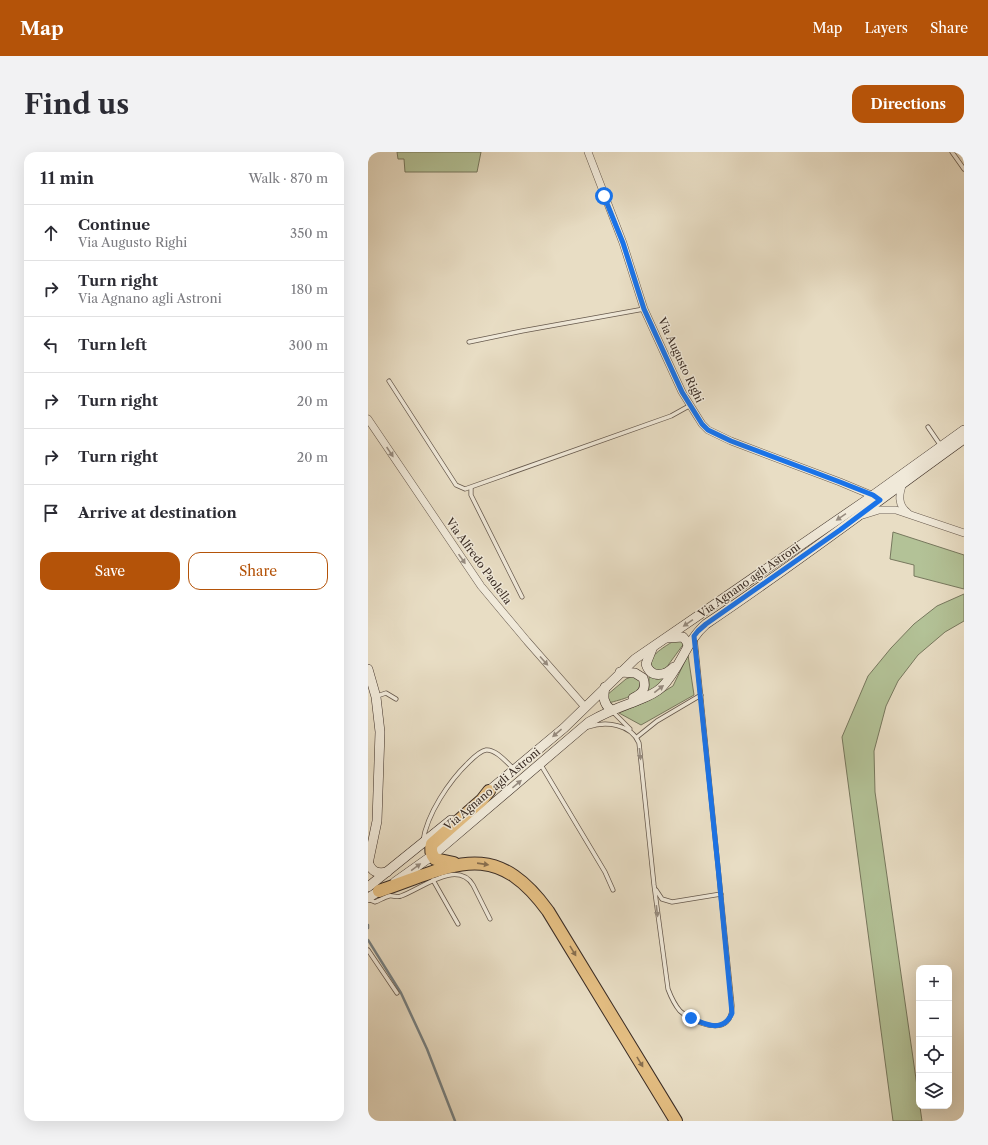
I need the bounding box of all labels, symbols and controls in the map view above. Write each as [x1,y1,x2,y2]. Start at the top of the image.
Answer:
text: Map [20,17,64,40]
text: Map [812,19,842,37]
text: Layers [864,19,908,37]
text: Share [930,19,968,37]
button: Directions [852,85,964,123]
text: Find us [24,87,129,121]
text: 11 min [40,168,94,188]
text: Walk · 870 m [248,170,328,186]
route start [595,187,613,205]
text: Continue [78,215,150,234]
icon: ahead [40,222,62,244]
text: 350 m [290,225,328,241]
text: Via Augusto Righi [78,234,187,250]
text: Turn right [78,271,158,290]
icon: right [40,278,62,300]
text: 180 m [291,281,328,297]
text: Via Agnano agli Astroni [78,290,222,306]
street label: Via Augusto Righi [655,314,707,405]
icon: left [40,334,62,356]
text: Turn left [78,335,147,354]
text: 300 m [289,337,328,353]
icon: right [40,390,62,412]
text: Turn right [78,391,158,410]
text: 20 m [297,393,328,409]
icon: right [40,446,62,468]
one-way arrow [386,446,394,457]
text: Turn right [78,447,158,466]
text: 20 m [297,449,328,465]
icon: arrive [40,502,62,524]
text: Arrive at destination [78,503,237,522]
one-way arrow [836,513,846,521]
street label: Via Alfredo Paolella [442,514,515,607]
street label: Via Agnano agli Astroni [694,539,803,621]
button: Save [40,552,180,590]
button: Share [188,552,328,590]
one-way arrow [458,554,466,565]
one-way arrow [682,619,693,627]
one-way arrow [539,656,548,665]
one-way arrow [654,684,665,693]
one-way arrow [552,729,562,738]
street label: Via Agnano agli Astroni [440,744,544,834]
one-way arrow [637,747,644,760]
one-way arrow [512,780,522,789]
one-way arrow [477,861,489,867]
one-way arrow [411,863,422,871]
one-way arrow [654,905,661,917]
one-way arrow [569,945,576,957]
map controls [916,965,952,1109]
button: + [916,965,952,1001]
button: − [916,1001,952,1037]
route end [682,1009,700,1027]
button: locate [916,1037,952,1073]
one-way arrow [637,1056,644,1068]
button: layers [916,1073,952,1109]

